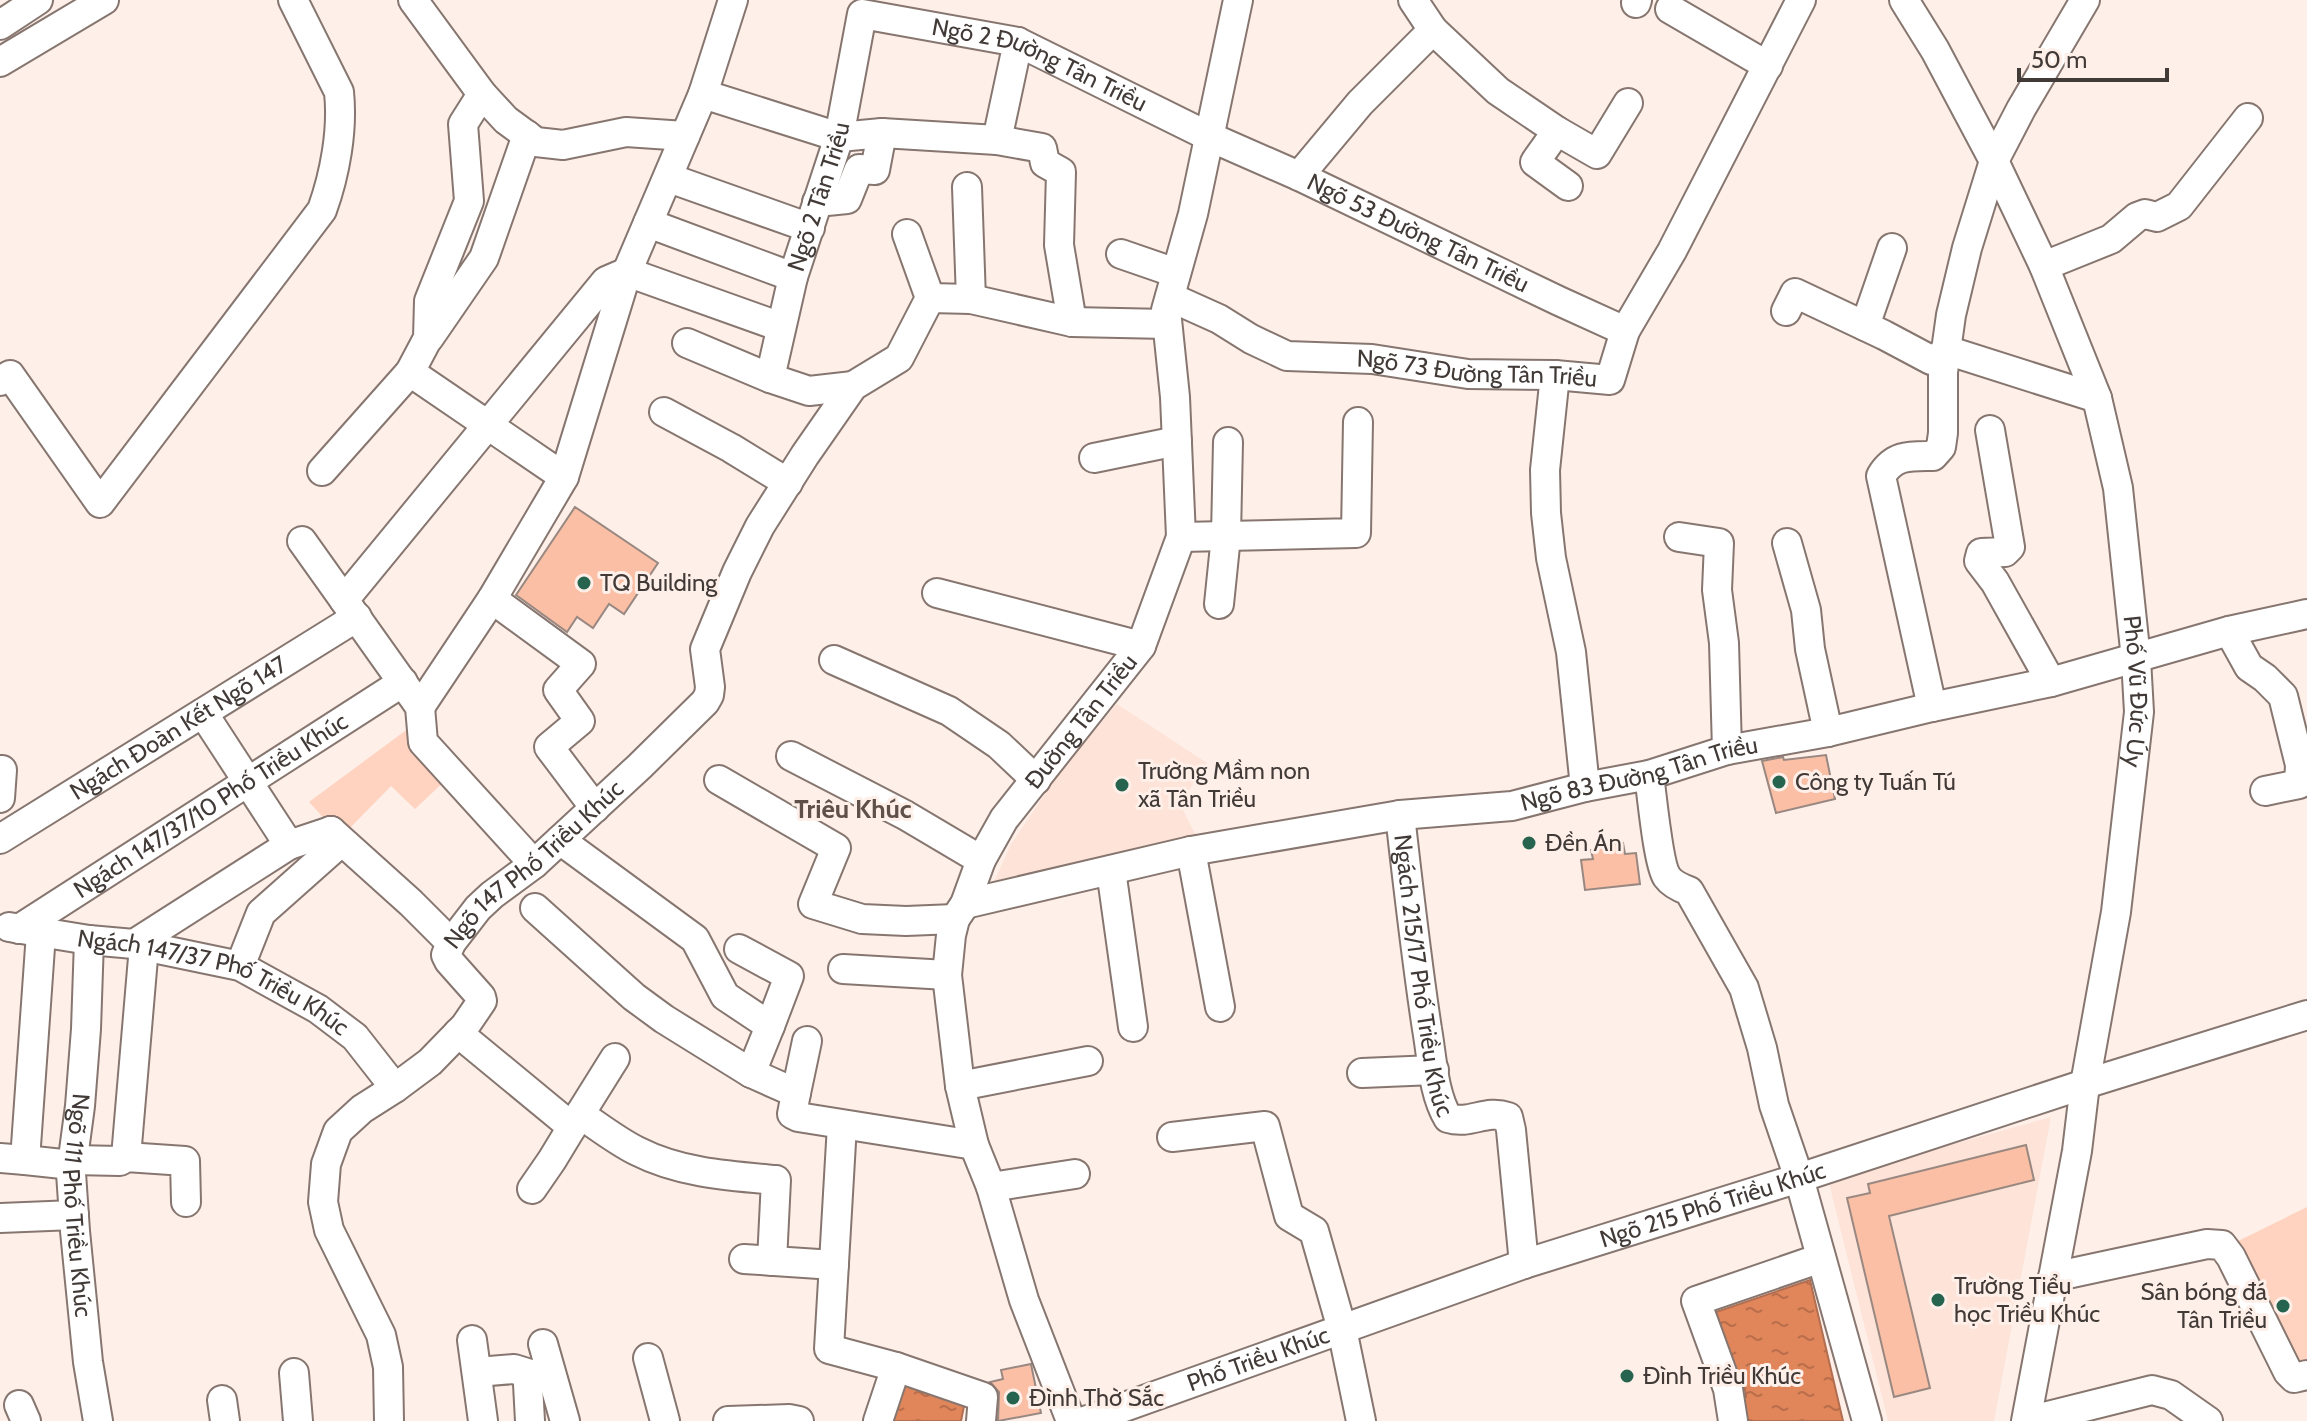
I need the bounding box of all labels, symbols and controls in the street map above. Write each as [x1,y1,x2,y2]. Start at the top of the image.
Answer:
street label: Ngõ 2 Đường Tân Triều [930,12,1152,118]
scale bar [2019,32,2167,82]
text: 50 m [2031,45,2087,74]
street label: Ngõ 2 Tân Triều [781,120,855,275]
street label: Ngõ 53 Đường Tân Triều [1303,167,1534,298]
street label: Ngõ 73 Đường Tân Triều [1356,343,1598,393]
place label: TQ Building [600,568,718,597]
marker: TQ Building [575,574,593,592]
street label: Phố Vũ Đức Úy [2117,614,2154,769]
street label: Đường Tân Triều [1018,648,1143,795]
street label: Ngách Đoàn Kết Ngõ 147 [64,649,292,806]
street label: Ngách 147/37/10 Phố Triều Khúc [68,706,353,904]
street label: Ngõ 83 Đường Tân Triều [1517,730,1760,817]
place label: Trường Mầm non xã Tân Triều [1138,756,1310,813]
place label: Công ty Tuấn Tú [1795,767,1956,796]
marker: Công ty Tuấn Tú [1770,773,1788,791]
street label: Ngõ 147 Phố Triều Khúc [437,774,629,954]
marker: Trường Mầm non xã Tân Triều [1113,776,1131,794]
district label: Triêu Khúc [794,793,912,825]
place label: Đền Án [1545,828,1622,857]
street label: Ngách 215/17 Phố Triều Khúc [1388,833,1460,1121]
marker: Đền Án [1520,834,1538,852]
street label: Ngách 147/37 Phố Triều Khúc [75,923,355,1041]
street label: Ngõ 111 Phố Triều Khúc [57,1092,98,1319]
street label: Ngõ 215 Phố Triều Khúc [1596,1155,1829,1253]
place label: Trường Tiểu học Triều Khúc [1954,1271,2100,1328]
place label: Sân bóng đá Tân Triều [2141,1277,2267,1334]
marker: Trường Tiểu học Triều Khúc [1929,1291,1947,1309]
marker: Sân bóng đá Tân Triều [2274,1297,2292,1315]
street label: Phố Triều Khúc [1183,1320,1333,1397]
place label: Đình Triều Khúc [1643,1361,1801,1390]
marker: Đình Triều Khúc [1618,1367,1636,1385]
place label: Đình Thờ Sắc [1029,1383,1164,1412]
marker: Đình Thờ Sắc [1004,1389,1022,1407]

